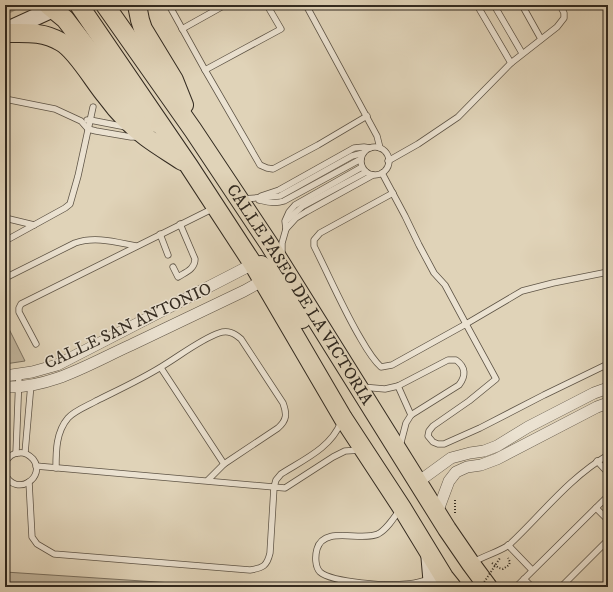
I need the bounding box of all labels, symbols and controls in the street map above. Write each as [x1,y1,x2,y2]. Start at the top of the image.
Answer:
street label: CALLE PASEO DE LA VICTORIA [221,180,378,409]
street label: CALLE SAN ANTONIO [41,278,215,374]

